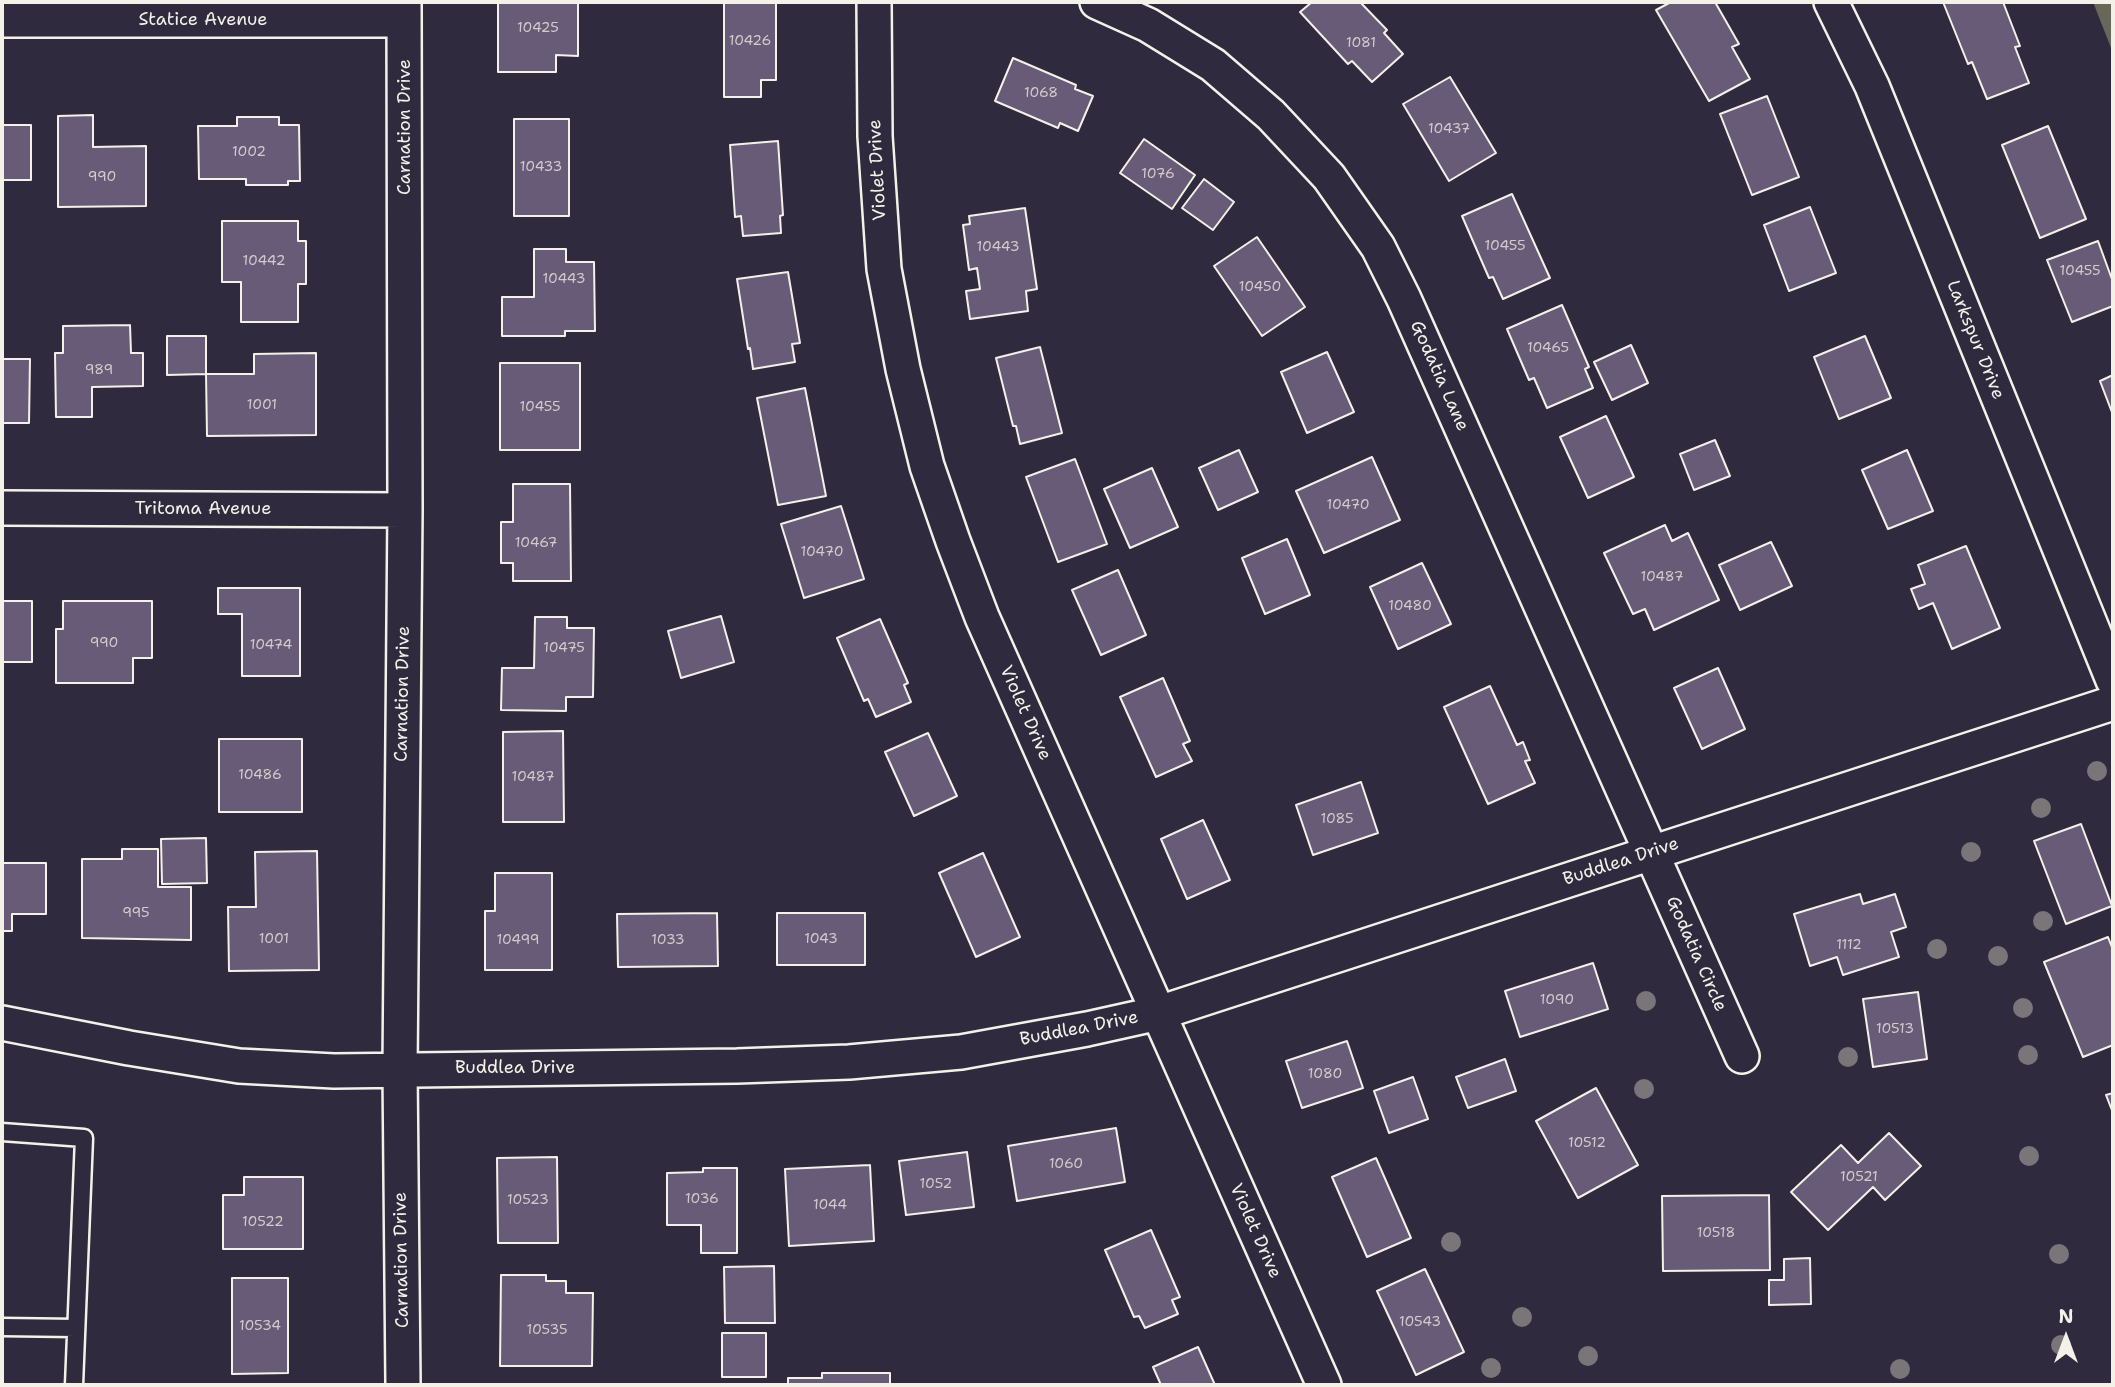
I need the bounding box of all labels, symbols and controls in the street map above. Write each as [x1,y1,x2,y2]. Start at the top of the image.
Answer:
street label: Statice Avenue [138,9,268,31]
house number: 10425 [517,20,559,36]
house number: 10426 [729,33,771,49]
house number: 1081 [1346,35,1376,51]
street label: Carnation Drive [394,59,416,195]
house number: 1068 [1024,85,1058,101]
street label: Violet Drive [865,119,891,221]
house number: 10437 [1428,121,1470,137]
house number: 1002 [232,144,266,160]
house number: 10433 [520,159,562,175]
house number: 1076 [1141,166,1175,182]
house number: 990 [88,169,116,185]
house number: 10455 [1485,238,1525,254]
house number: 10443 [977,239,1019,255]
house number: 10442 [243,253,285,269]
house number: 10455 [2060,263,2100,279]
house number: 10443 [543,271,585,287]
street label: Larkspur Drive [1941,277,2009,403]
house number: 10450 [1239,279,1281,295]
street label: Godatia Lane [1405,317,1473,435]
house number: 10465 [1527,340,1569,356]
house number: 989 [85,362,113,378]
house number: 1001 [247,397,277,413]
house number: 10455 [520,399,560,415]
house number: 10470 [1327,497,1369,513]
street label: Tritoma Avenue [135,498,271,520]
house number: 10467 [515,535,557,551]
house number: 10470 [801,544,843,560]
house number: 10487 [1640,569,1684,585]
house number: 10480 [1388,598,1432,614]
street label: Carnation Drive [391,626,415,762]
house number: 990 [90,635,118,651]
house number: 10474 [250,637,292,653]
house number: 10475 [543,640,585,656]
street label: Violet Drive [995,662,1055,764]
house number: 10486 [238,767,282,783]
house number: 10487 [511,769,555,785]
house number: 1085 [1320,811,1354,827]
street label: Buddlea Drive [1560,833,1682,891]
street label: Godatia Circle [1661,893,1731,1015]
house number: 995 [122,905,150,921]
house number: 1001 [259,931,289,947]
house number: 1043 [804,931,838,947]
house number: 10499 [496,932,540,948]
house number: 1033 [651,932,685,948]
house number: 1112 [1836,937,1862,953]
house number: 1090 [1540,992,1574,1008]
street label: Buddlea Drive [1018,1007,1140,1051]
house number: 10513 [1876,1021,1914,1037]
street label: Buddlea Drive [455,1057,575,1079]
house number: 1080 [1308,1066,1342,1082]
house number: 10512 [1568,1135,1606,1151]
house number: 1060 [1049,1156,1083,1172]
house number: 10521 [1840,1169,1878,1185]
house number: 1052 [920,1176,952,1192]
street label: Violet Drive [1225,1180,1285,1282]
house number: 1036 [685,1191,719,1207]
street label: Carnation Drive [390,1192,414,1328]
house number: 10523 [507,1192,549,1208]
house number: 1044 [813,1197,847,1213]
house number: 10522 [242,1214,284,1230]
house number: 10518 [1697,1225,1735,1241]
north arrow [2031,1303,2101,1373]
text: N [2058,1304,2074,1329]
house number: 10543 [1399,1314,1441,1330]
house number: 10534 [239,1318,281,1334]
house number: 10535 [527,1322,567,1338]

